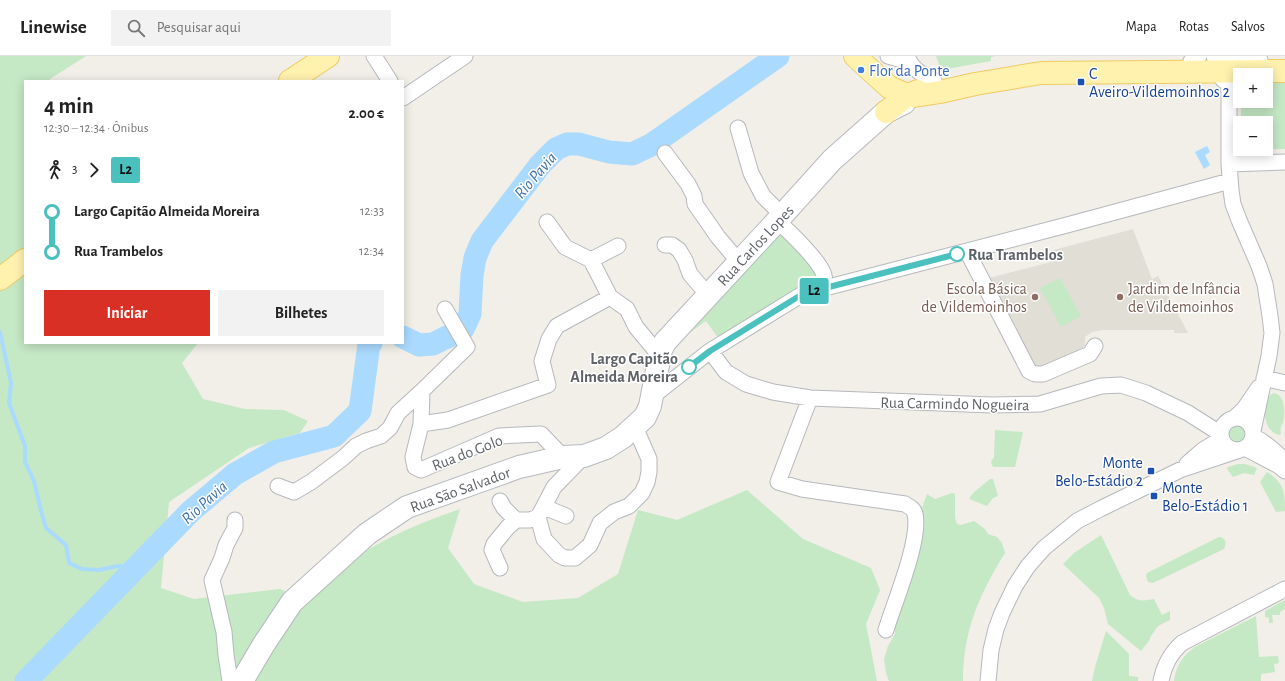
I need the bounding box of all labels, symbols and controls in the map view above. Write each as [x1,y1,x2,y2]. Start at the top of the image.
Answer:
search box [111,10,391,46]
icon: search [125,17,147,39]
text: Linewise [20,18,87,37]
text: Pesquisar aqui [157,20,241,35]
text: Mapa [1126,20,1157,34]
text: Rotas [1179,20,1209,34]
text: Salvos [1231,20,1265,34]
place label: Flor da Ponte [869,63,950,79]
marker: Flor da Ponte [856,65,866,75]
place label: C Aveiro-Vildemoinhos 2 [1089,66,1230,100]
map controls [1233,68,1273,156]
button: + [1233,68,1273,108]
marker: C Aveiro-Vildemoinhos 2 [1076,77,1086,87]
text: 4 min [44,95,94,117]
text: 2.00 € [349,106,384,121]
button: − [1233,116,1273,156]
text: 12:30 – 12:34 · Ônibus [44,122,149,135]
water label: Rio Pavia [511,149,560,202]
icon: walk [44,159,66,181]
icon: forward [83,159,105,181]
text: 3 [72,163,77,176]
text: L2 [119,163,132,177]
street label: Rua Carlos Lopes [715,202,797,289]
text: Largo Capitão Almeida Moreira [74,204,260,219]
text: 12:33 [360,205,384,218]
text: Rua Trambelos [74,244,163,259]
text: 12:34 [359,245,384,258]
marker: Rua Trambelos [949,246,965,262]
place label: Rua Trambelos [968,247,1063,263]
line badge: L2 [796,278,832,304]
place label: Escola Básica de Vildemoinhos [921,281,1027,315]
place label: Jardim de Infância de Vildemoinhos [1128,281,1241,315]
text: L2 [808,284,820,298]
button: Iniciar [44,290,210,336]
button: Bilhetes [218,290,384,336]
marker: Escola Básica de Vildemoinhos [1030,292,1040,302]
marker: Jardim de Infância de Vildemoinhos [1115,292,1125,302]
place label: Largo Capitão Almeida Moreira [570,351,678,385]
marker: Largo Capitão Almeida Moreira [681,359,697,375]
street label: Rua Carmindo Nogueira [880,395,1030,413]
street label: Rua do Golo [430,432,505,474]
place label: Monte Belo-Estádio 2 [1055,455,1143,489]
street label: Rua São Salvador [408,464,513,515]
marker: Monte Belo-Estádio 2 [1146,466,1156,476]
water label: Rio Pavia [178,478,231,527]
place label: Monte Belo-Estádio 1 [1162,480,1248,514]
marker: Monte Belo-Estádio 1 [1149,491,1159,501]

